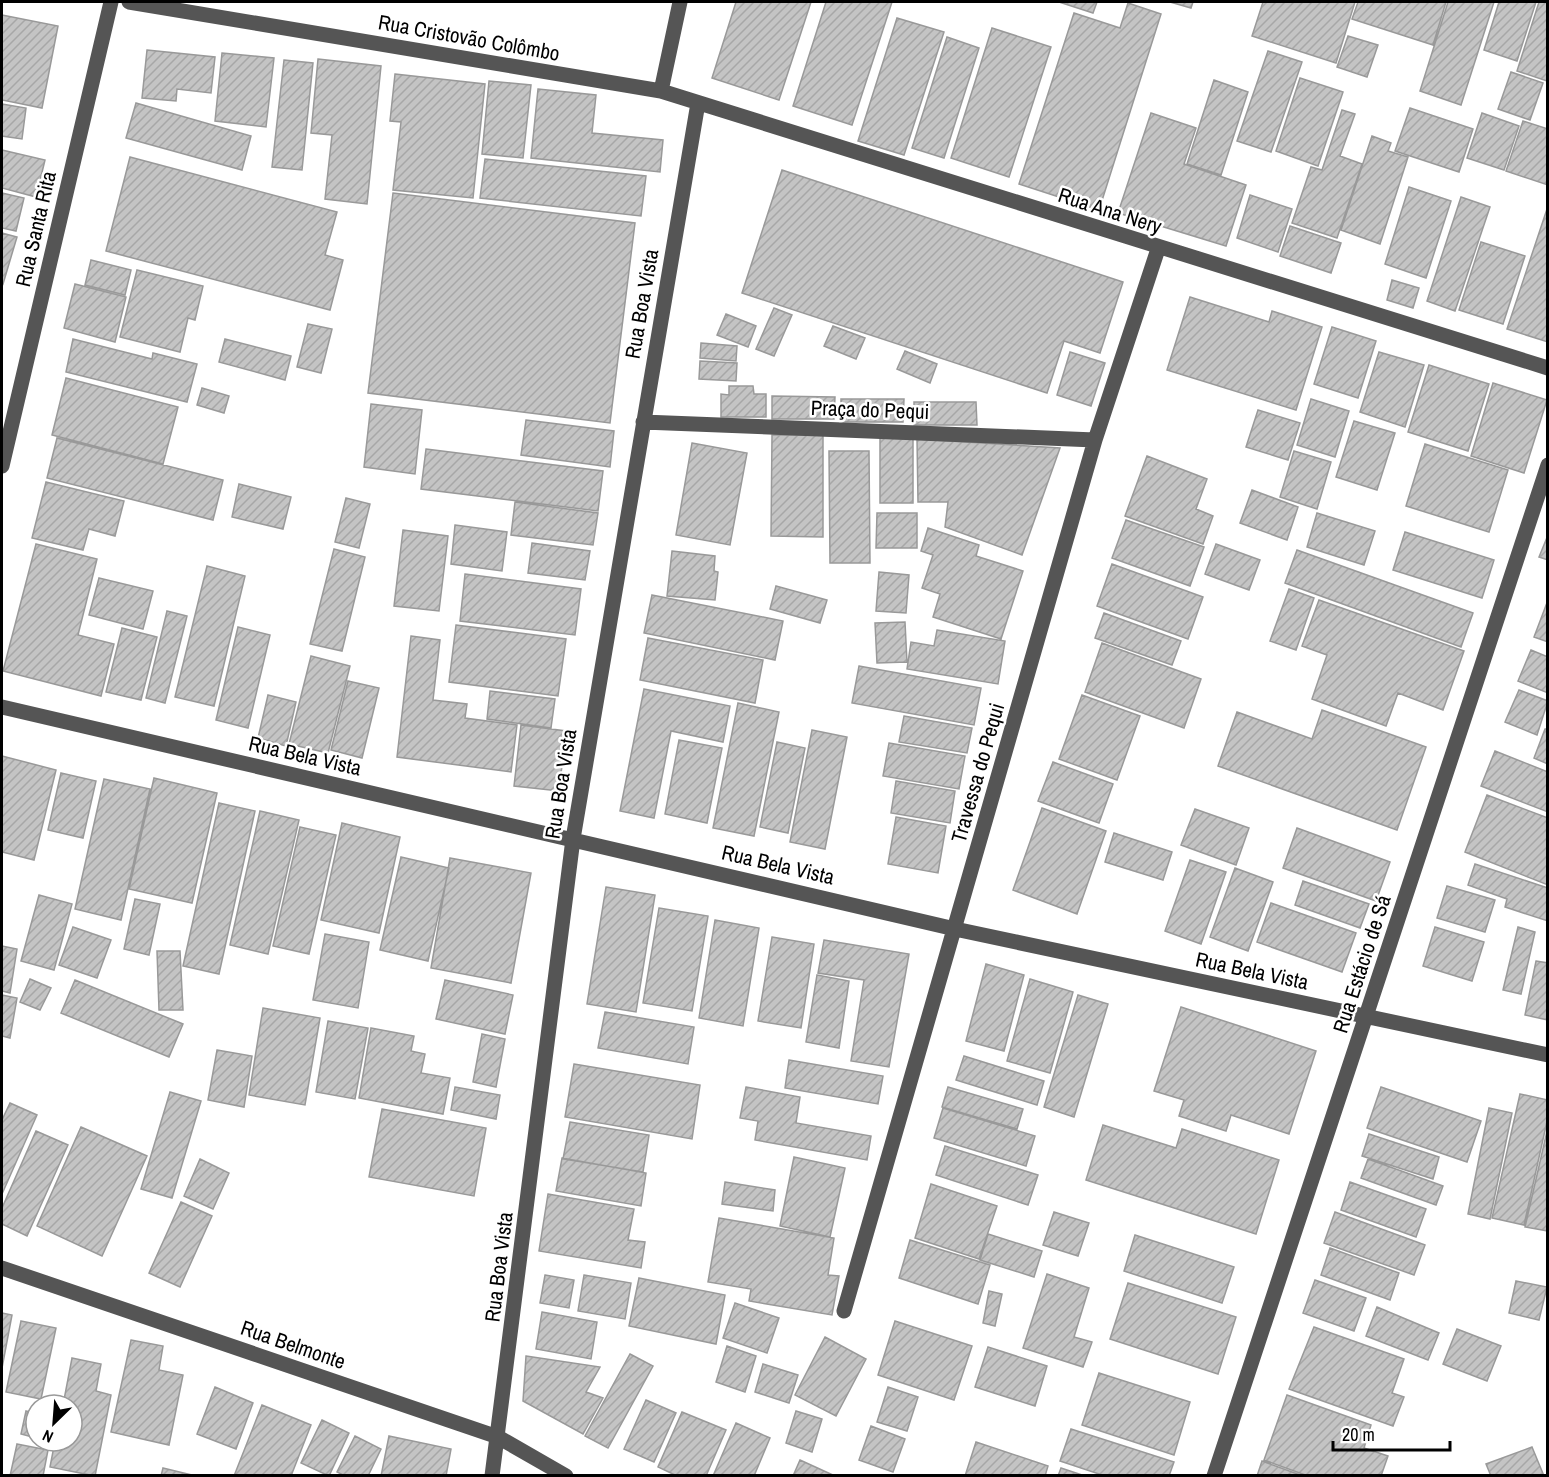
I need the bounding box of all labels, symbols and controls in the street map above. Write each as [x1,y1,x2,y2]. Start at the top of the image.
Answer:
street label: Rua Cristovão Colômbo [376,7,562,68]
street label: Rua Santa Rita [8,168,63,290]
street label: Rua Ana Nery [1055,180,1166,241]
street label: Rua Boa Vista [618,246,665,361]
street label: Praça do Pequi [810,393,930,426]
street label: Travessa do Pequi [944,700,1011,846]
street label: Rua Boa Vista [538,727,584,841]
street label: Rua Bela Vista [246,728,365,783]
street label: Rua Bela Vista [719,837,838,892]
street label: Rua Estácio de Sá [1326,891,1398,1037]
street label: Rua Bela Vista [1193,944,1312,997]
street label: Rua Boa Vista [477,1210,520,1324]
street label: Rua Belmonte [237,1313,349,1376]
north arrow [24,1393,84,1453]
scale bar [1333,1414,1450,1452]
text: 20 m [1342,1422,1375,1447]
text: N [39,1425,57,1449]

